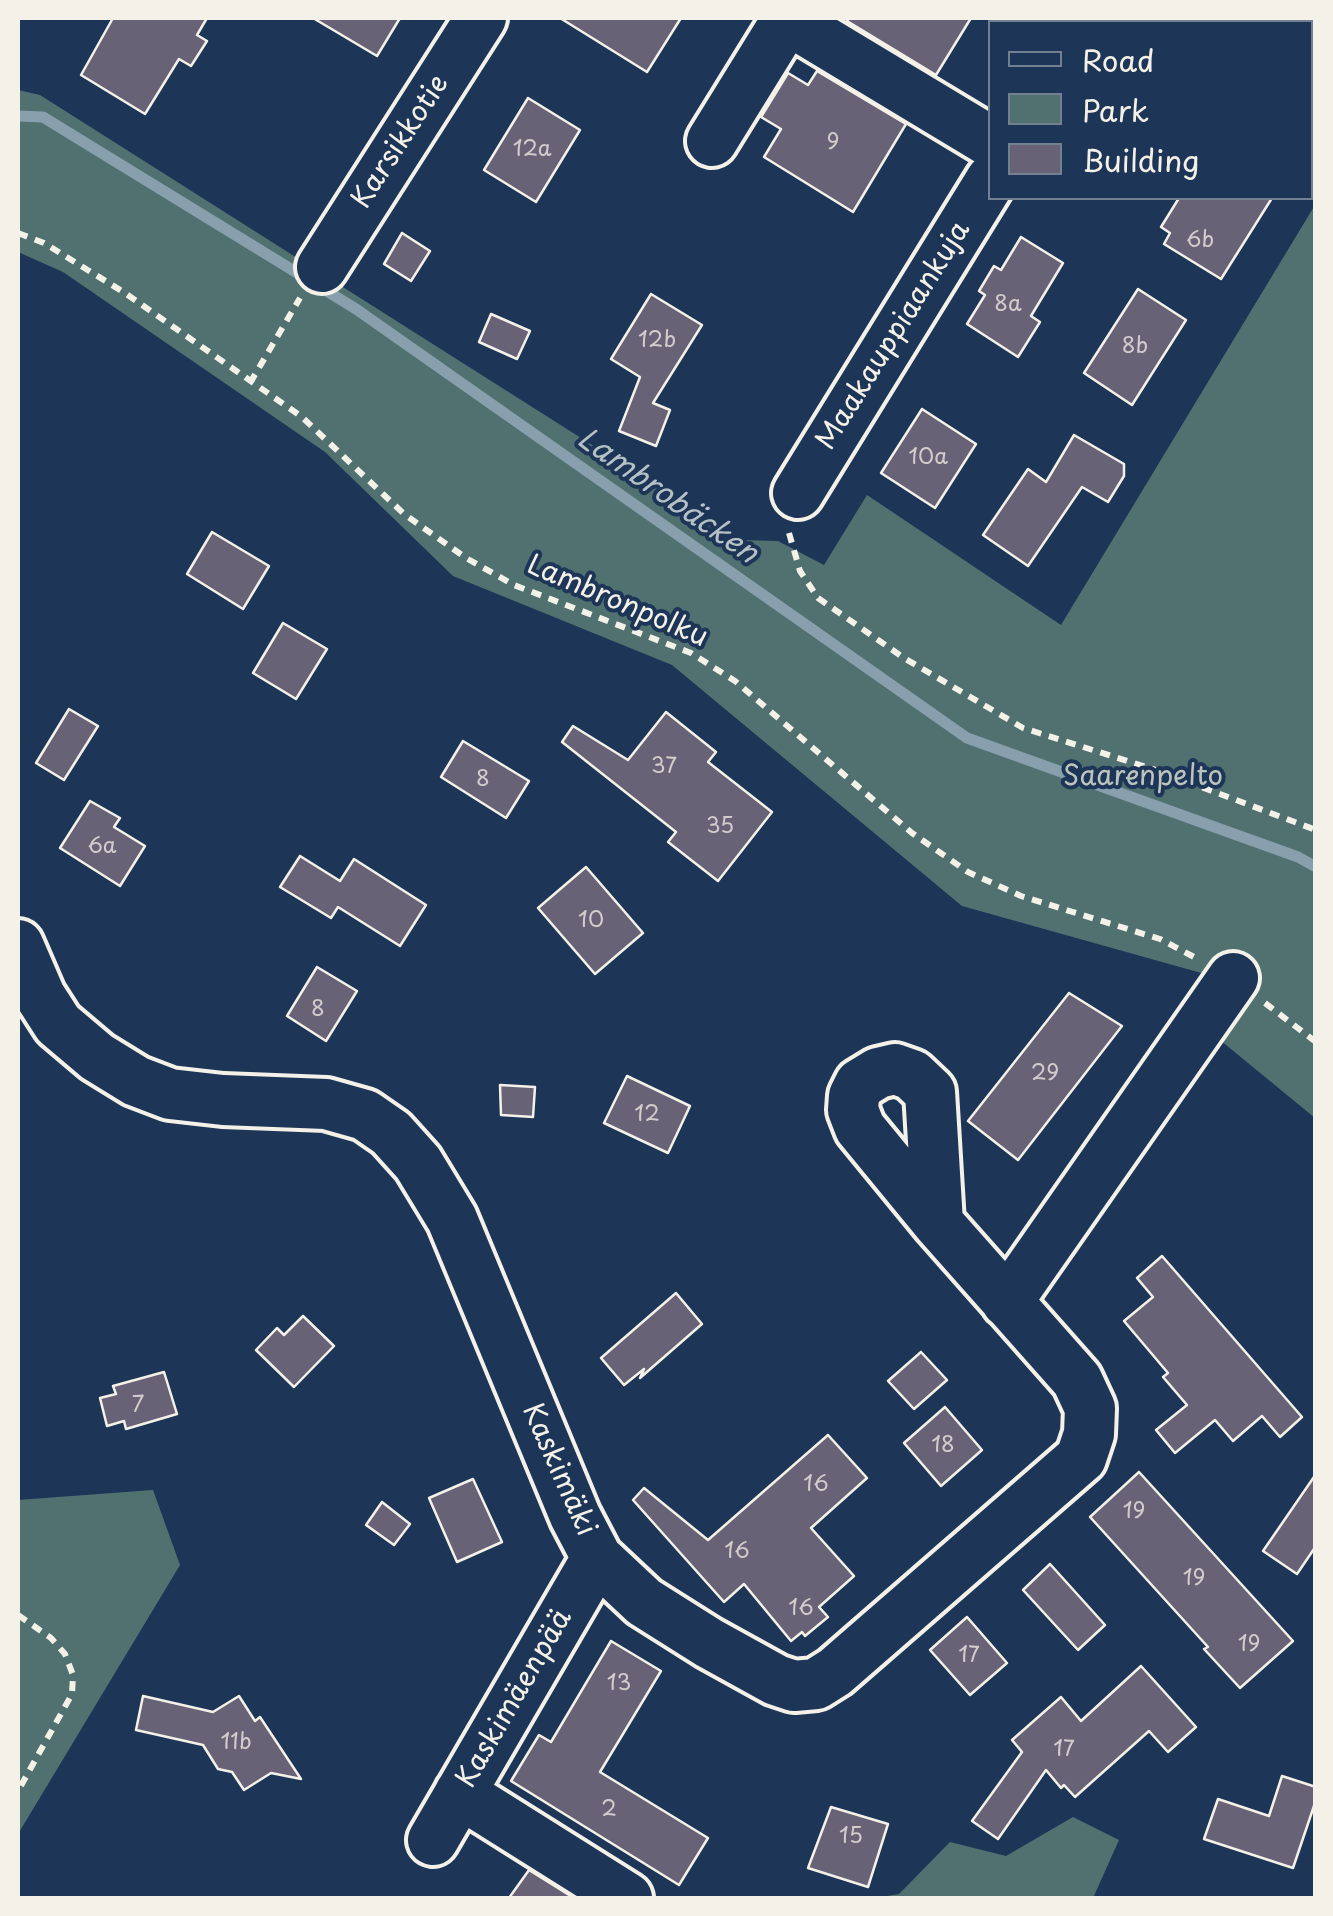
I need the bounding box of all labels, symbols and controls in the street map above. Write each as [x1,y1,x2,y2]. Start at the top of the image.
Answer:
legend [988,20,1313,200]
text: Road [1082,37,1155,82]
street label: Karsikkotie [345,69,457,215]
text: Park [1082,87,1149,132]
house number: 9 [827,130,839,156]
house number: 12a [513,137,551,163]
text: Building [1082,137,1199,182]
street label: Maakauppiaankuja [810,216,978,456]
house number: 6b [1186,228,1214,254]
house number: 8a [994,292,1022,318]
house number: 12b [638,328,676,354]
house number: 8b [1122,334,1148,360]
water label: Lambrobäcken [570,422,764,572]
house number: 10a [908,445,948,471]
street label: Lambronpolku [522,549,712,655]
house number: 37 [651,754,677,780]
park label: Saarenpelto [1063,760,1223,794]
house number: 8 [476,767,490,793]
house number: 35 [706,814,734,840]
house number: 6a [87,834,117,860]
house number: 10 [578,908,604,934]
house number: 8 [311,997,325,1023]
house number: 29 [1031,1061,1059,1087]
house number: 12 [634,1102,660,1128]
house number: 7 [132,1393,144,1419]
street label: Kaskimäki [514,1398,602,1542]
house number: 18 [931,1433,955,1459]
house number: 16 [803,1472,829,1498]
house number: 19 [1123,1499,1145,1525]
house number: 16 [724,1539,750,1565]
house number: 19 [1183,1566,1205,1592]
house number: 16 [788,1596,814,1622]
street label: Kaskimäenpää [450,1604,580,1794]
house number: 19 [1238,1632,1260,1658]
house number: 17 [958,1643,980,1669]
house number: 13 [607,1671,631,1697]
house number: 11b [220,1730,252,1756]
house number: 17 [1053,1737,1075,1763]
house number: 2 [601,1797,617,1823]
house number: 15 [839,1824,863,1850]

